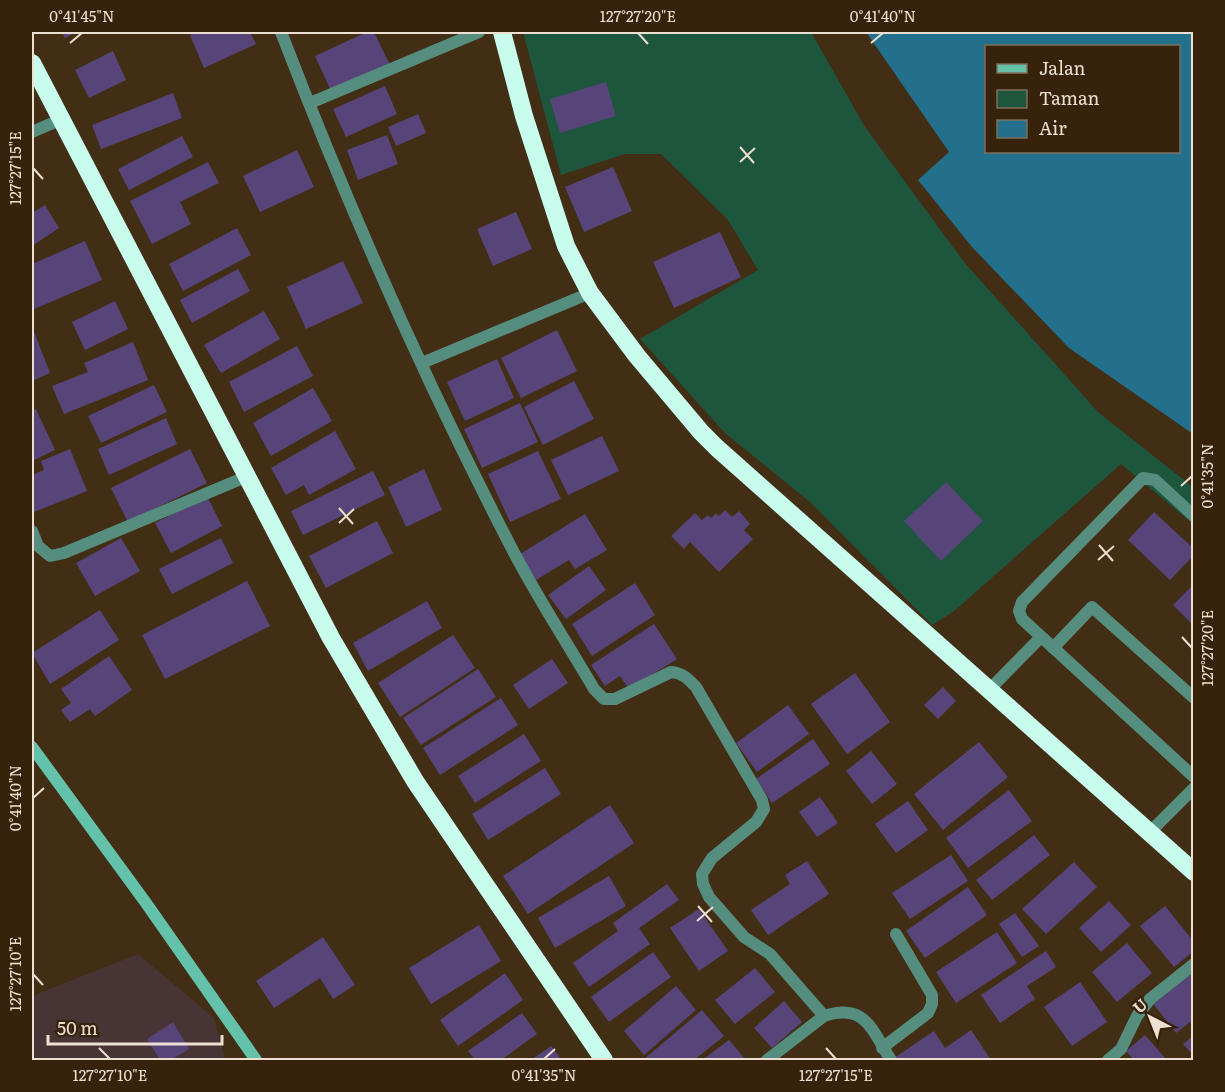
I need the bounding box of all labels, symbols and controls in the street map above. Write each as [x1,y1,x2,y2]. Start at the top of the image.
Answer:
text: 0°41'45"N [49,4,115,27]
text: 127°27'20"E [600,4,676,27]
text: 0°41'40"N [850,4,916,27]
legend [985,45,1180,153]
text: Jalan [1039,54,1086,81]
text: Taman [1039,84,1100,111]
text: Air [1039,114,1067,141]
text: 127°27'15"E [3,131,26,205]
text: 0°41'35"N [1195,443,1218,509]
text: 127°27'20"E [1195,610,1218,686]
text: 0°41'40"N [3,765,26,831]
text: 127°27'10"E [3,937,26,1011]
north arrow [1120,987,1180,1047]
text: U [1127,992,1152,1018]
scale bar [48,1008,222,1046]
text: 50 m [57,1014,98,1041]
text: 127°27'10"E [73,1063,147,1086]
text: 0°41'35"N [511,1063,577,1086]
text: 127°27'15"E [799,1063,873,1086]

